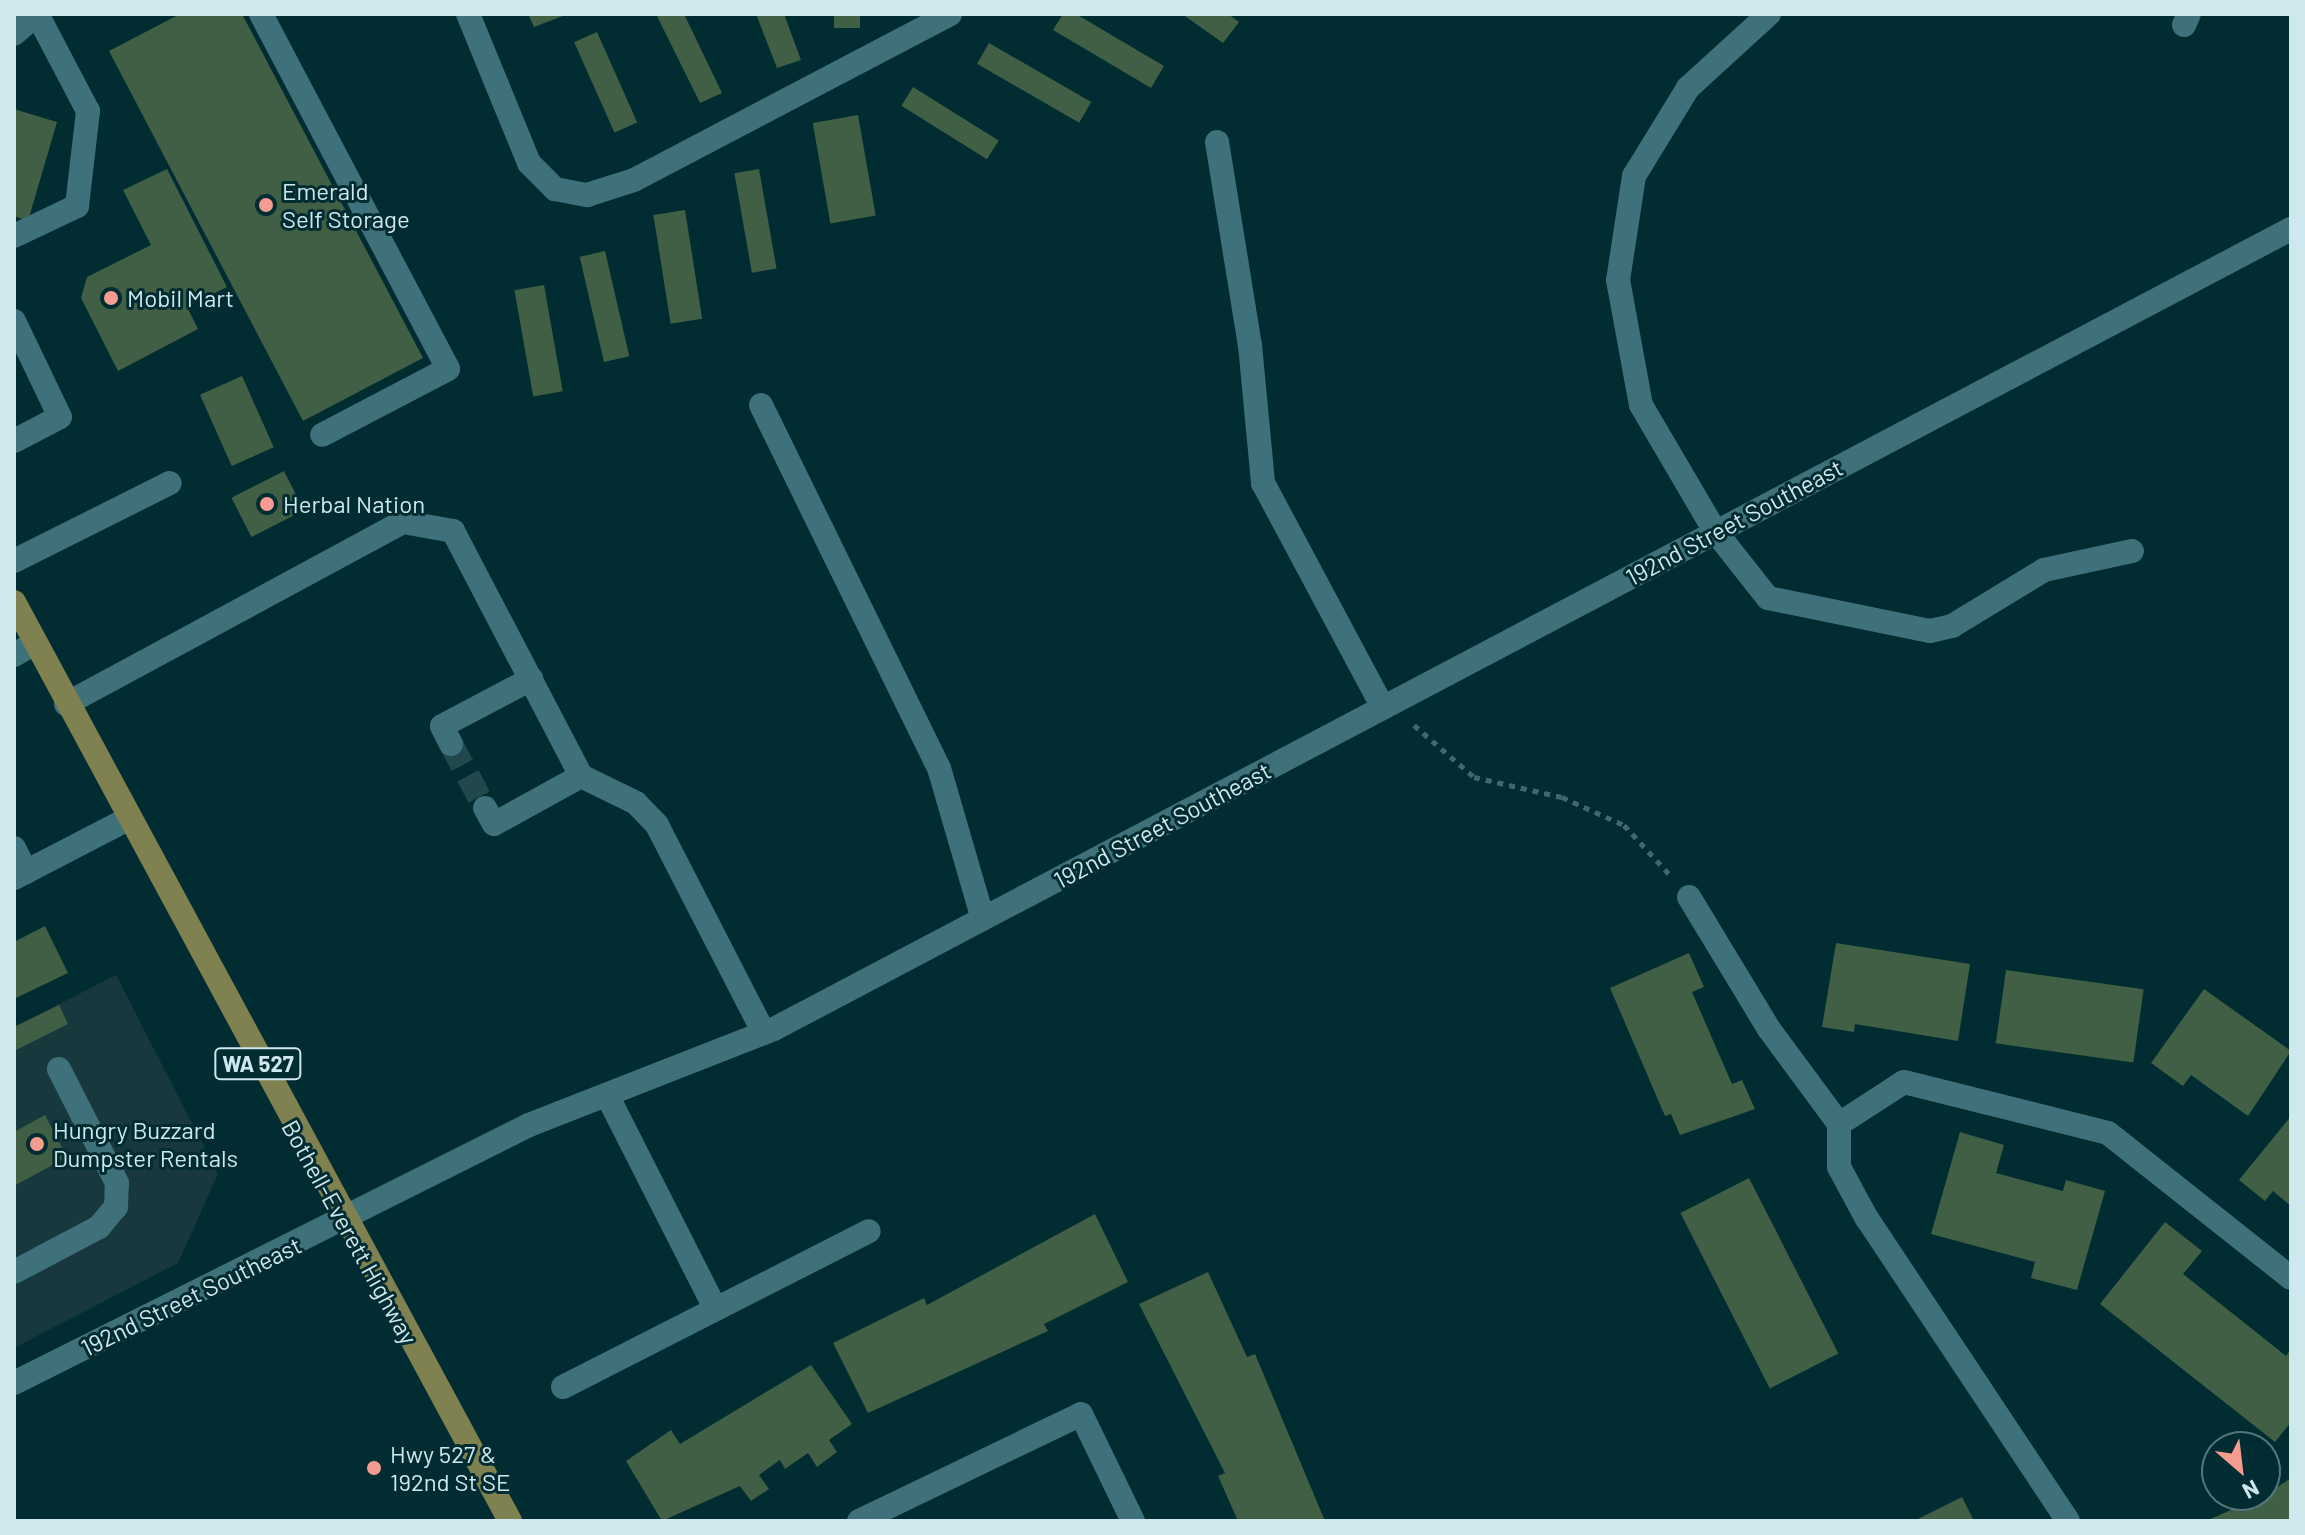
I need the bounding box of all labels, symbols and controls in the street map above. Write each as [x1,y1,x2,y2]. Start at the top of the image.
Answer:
place label: Emerald Self Storage [282,177,410,233]
marker: Emerald Self Storage [257,196,275,214]
place label: Mobil Mart [127,284,234,312]
marker: Mobil Mart [102,289,120,307]
street label: 192nd Street Southeast [1621,453,1847,591]
place label: Herbal Nation [283,490,425,518]
marker: Herbal Nation [258,495,276,513]
street label: 192nd Street Southeast [1049,756,1275,894]
road number: WA 527 [214,1046,302,1082]
street label: Bothell-Everett Highway [276,1115,424,1349]
place label: Hungry Buzzard Dumpster Rentals [53,1116,238,1172]
marker: Hungry Buzzard Dumpster Rentals [28,1135,46,1153]
street label: 192nd Street Southeast [76,1230,306,1362]
north arrow [2201,1431,2281,1511]
place label: Hwy 527 & 192nd St SE [390,1440,511,1496]
marker: Hwy 527 & 192nd St SE [365,1459,383,1477]
text: N [2239,1476,2264,1505]

